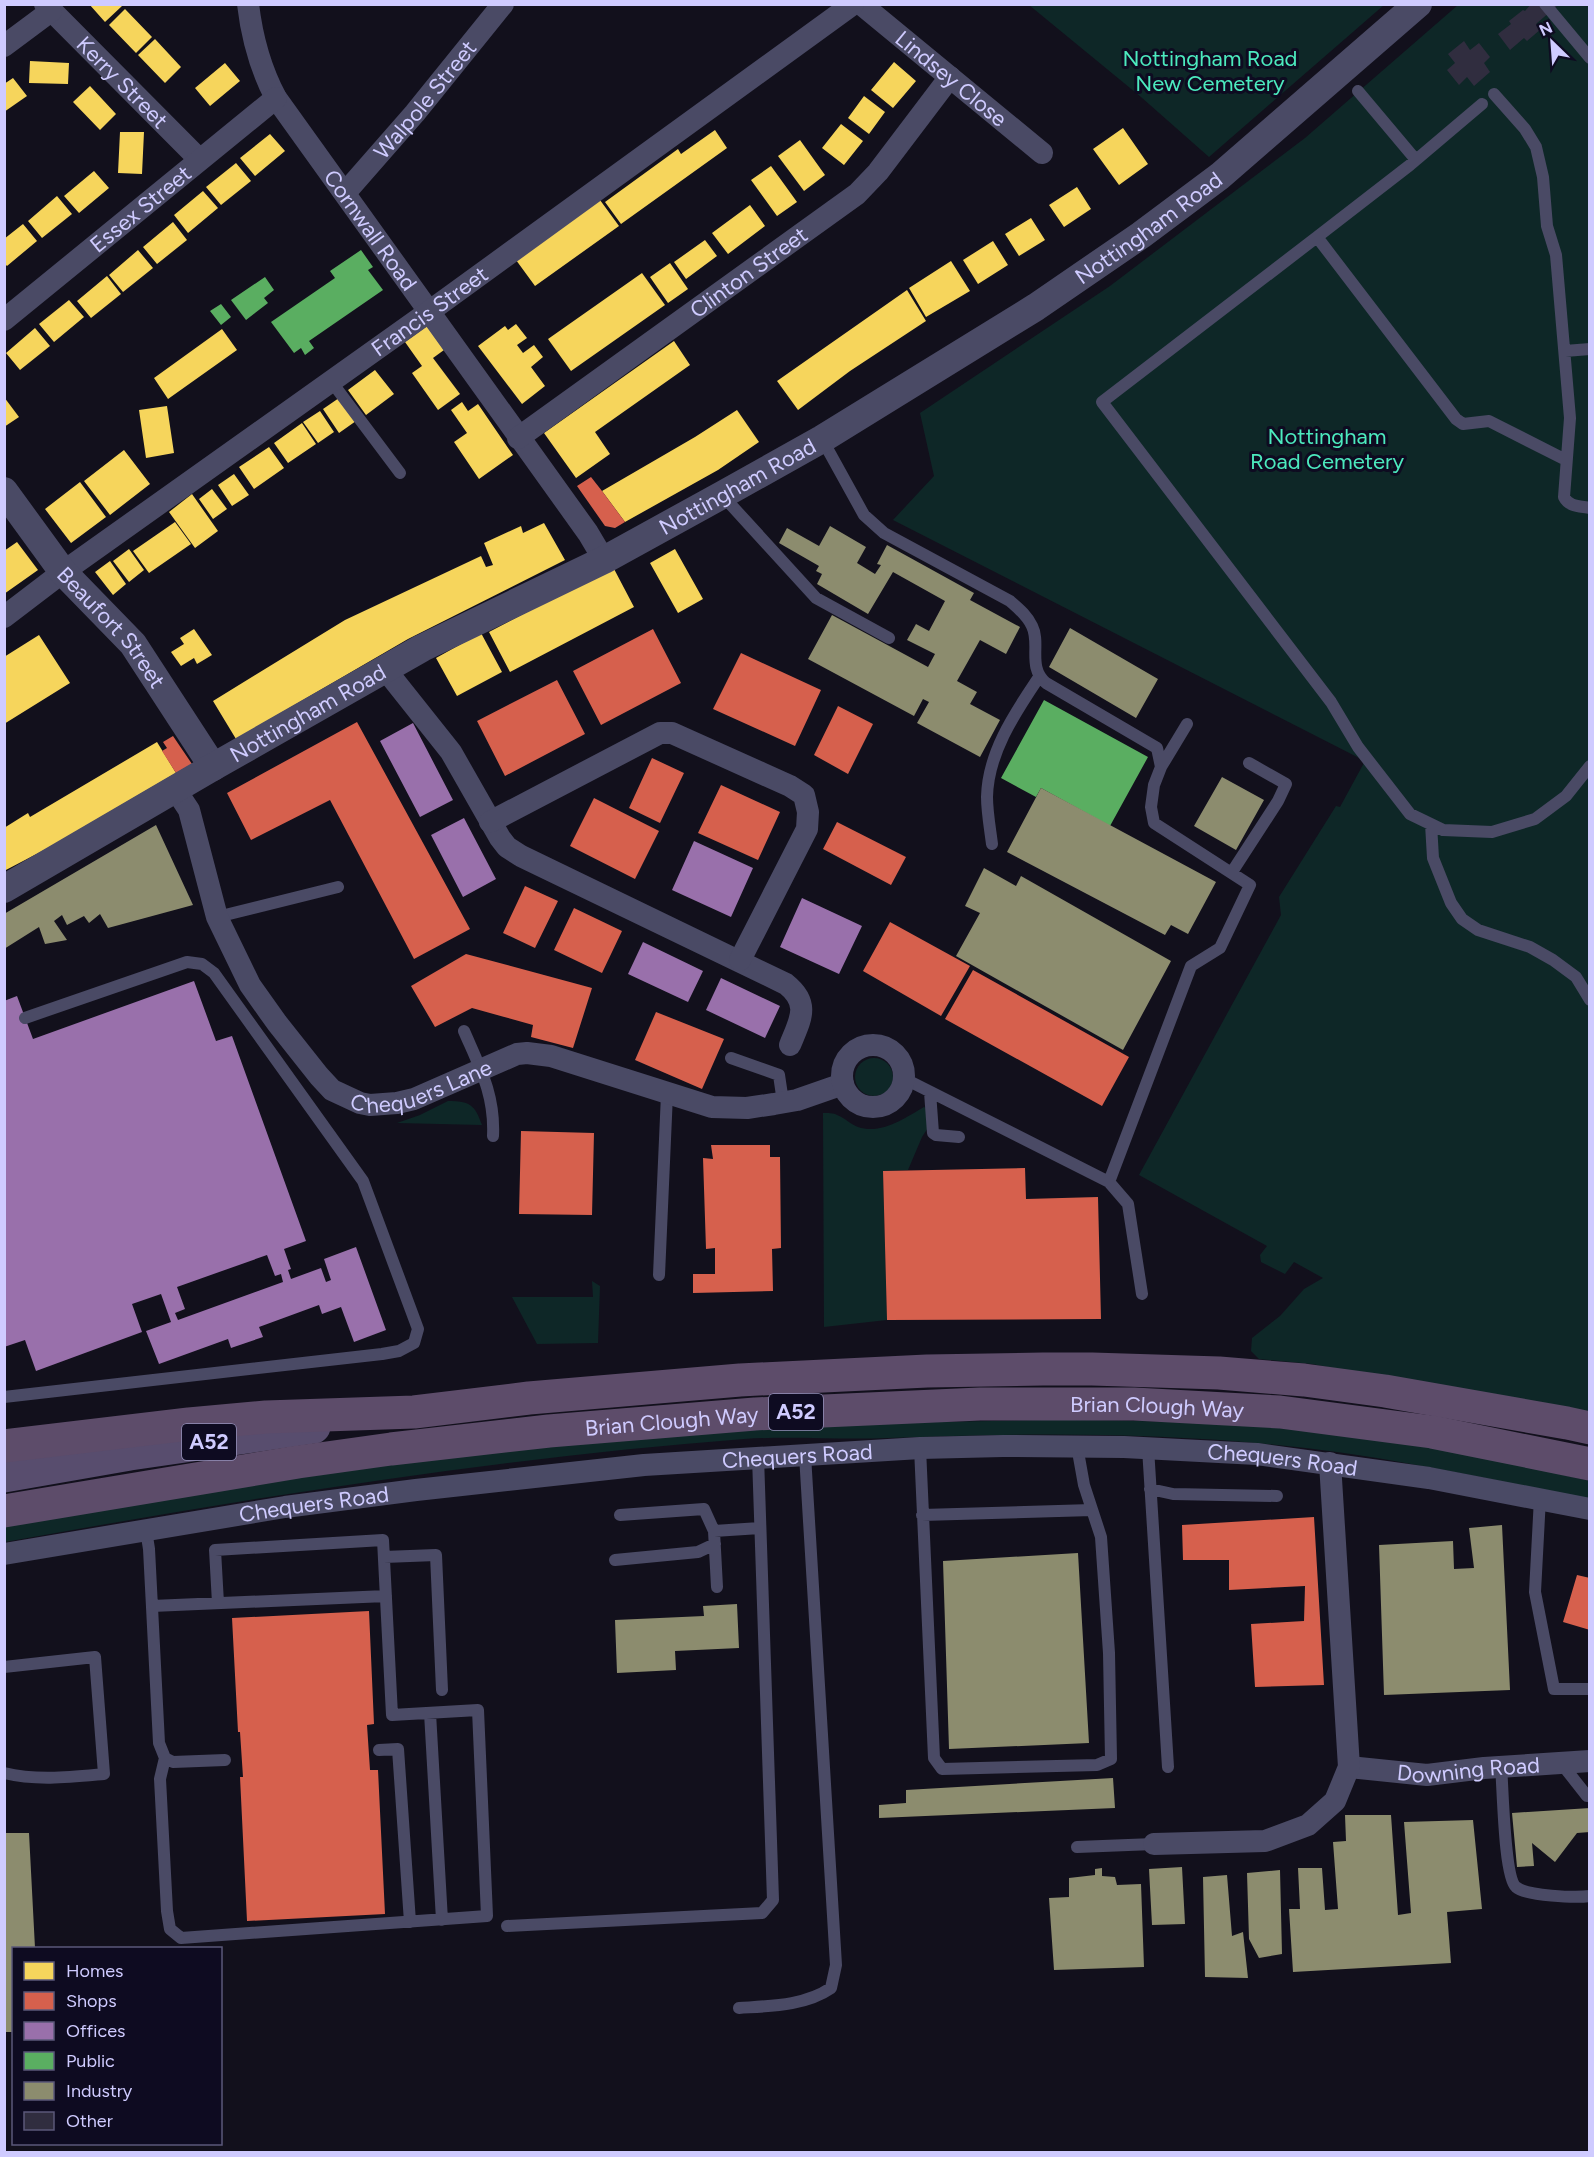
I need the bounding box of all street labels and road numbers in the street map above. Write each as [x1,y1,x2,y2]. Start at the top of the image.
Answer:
street label: Lindsey Close [890,25,1012,133]
street label: Kerry Street [71,31,174,134]
street label: Walpole Street [368,35,482,165]
street label: Essex Street [84,160,197,258]
street label: Cornwall Road [318,165,423,296]
street label: Nottingham Road [1070,166,1228,290]
street label: Clinton Street [685,221,813,324]
street label: Francis Street [366,261,493,362]
street label: Nottingham Road [654,432,821,541]
street label: Beaufort Street [51,561,171,693]
street label: Nottingham Road [225,658,391,769]
street label: Chequers Lane [346,1054,496,1119]
street label: Brian Clough Way [1070,1391,1245,1424]
road number: A52 [769,1394,823,1430]
street label: Brian Clough Way [584,1401,760,1442]
road number: A52 [182,1424,236,1460]
street label: Chequers Road [721,1438,874,1474]
street label: Chequers Road [1207,1438,1359,1482]
street label: Chequers Road [237,1481,391,1528]
street label: Downing Road [1396,1751,1541,1789]

